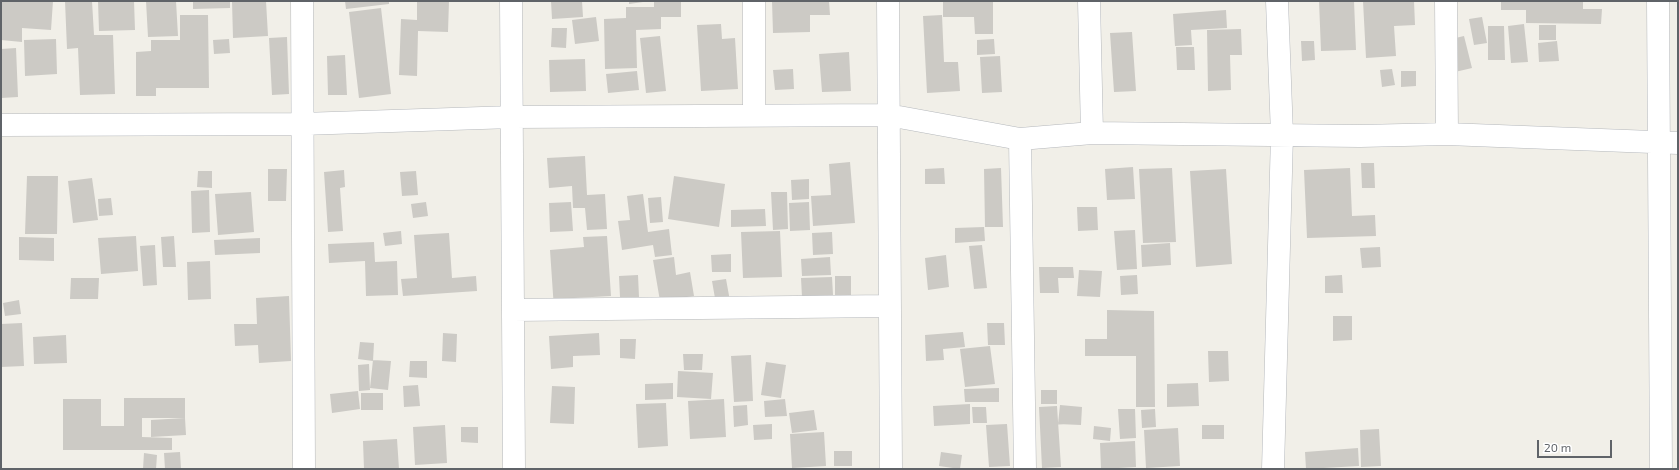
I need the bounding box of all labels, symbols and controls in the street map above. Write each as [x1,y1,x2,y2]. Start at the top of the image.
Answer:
scale bar [1539,432,1614,458]
text: 20 m [1544,440,1571,454]

